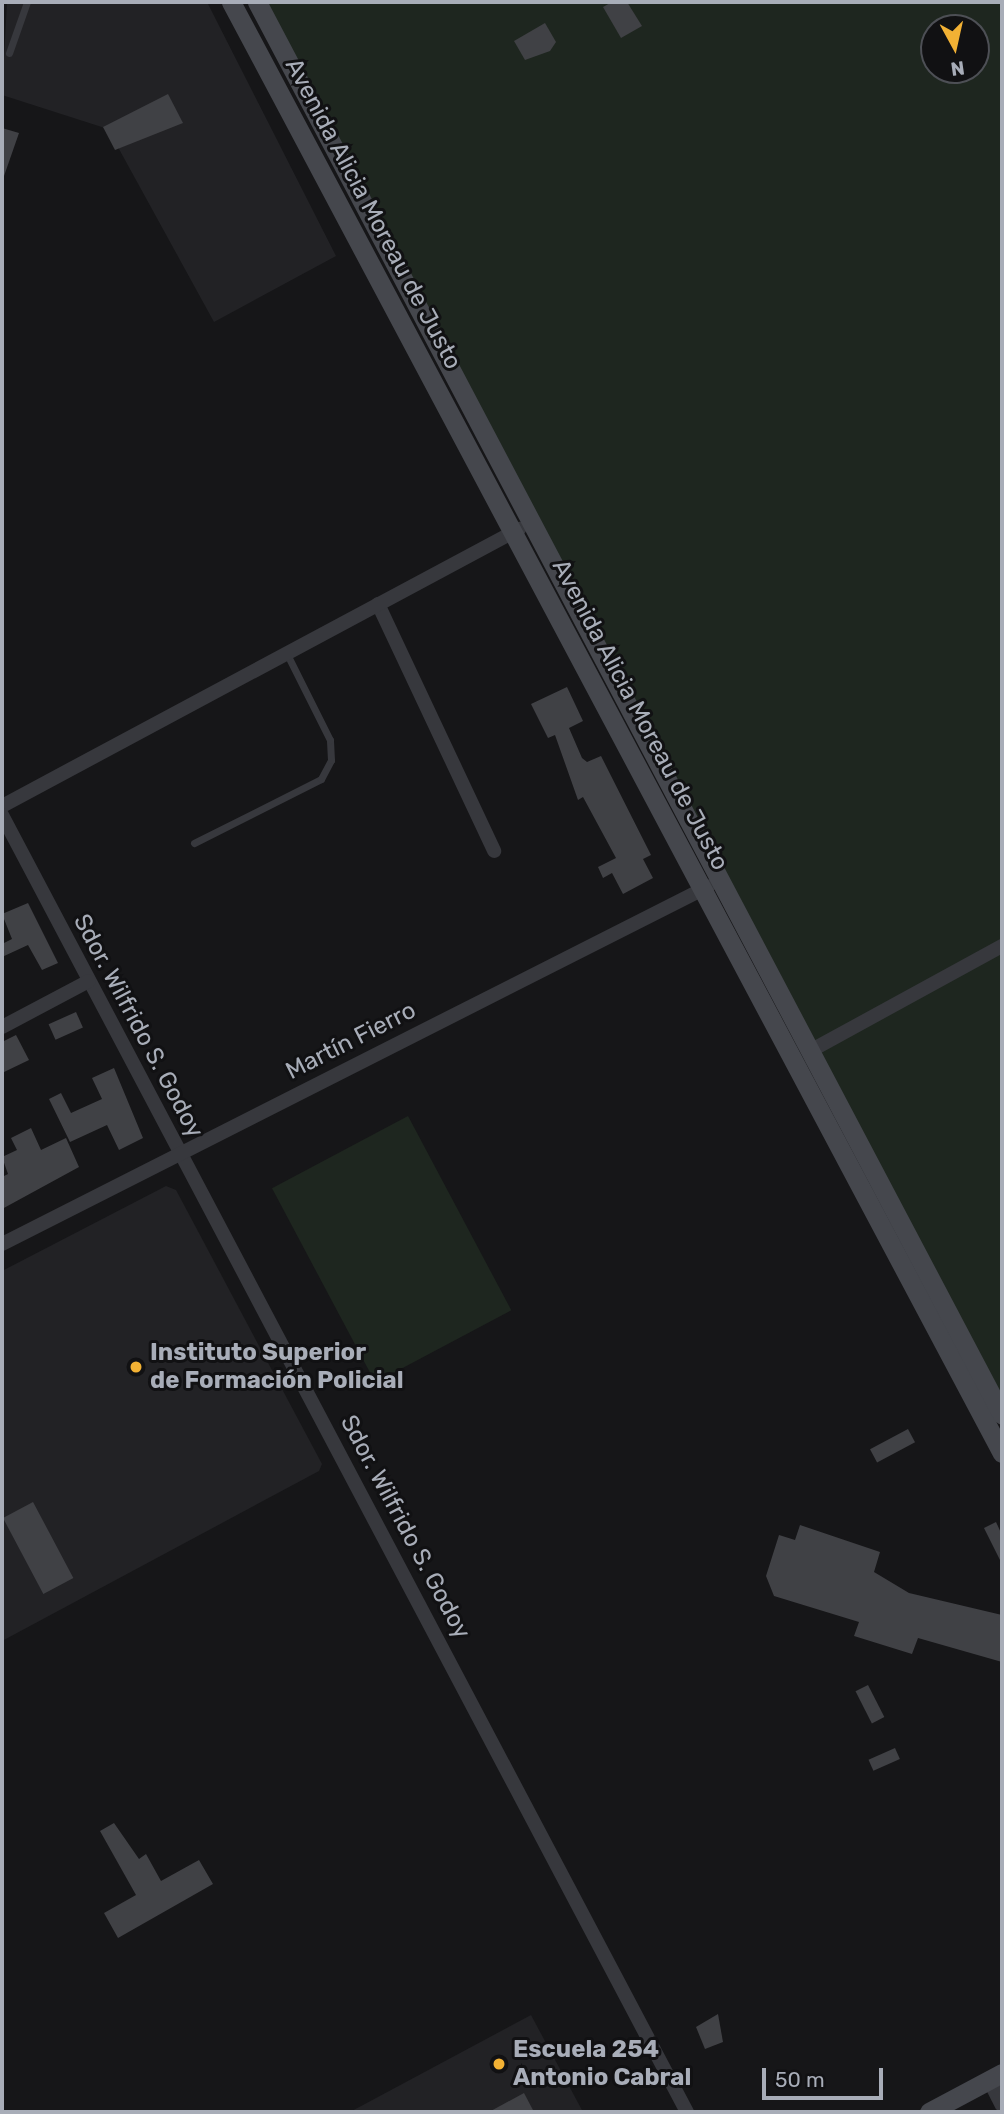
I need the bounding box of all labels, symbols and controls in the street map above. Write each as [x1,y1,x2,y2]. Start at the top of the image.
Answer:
north arrow [920,14,990,84]
street label: Avenida Alicia Moreau de Justo [278,53,468,375]
text: N [949,56,966,81]
street label: Avenida Alicia Moreau de Justo [545,554,735,876]
street label: Sdor. Wilfrido S. Godoy [67,909,209,1143]
street label: Martín Fierro [281,996,421,1086]
place label: Instituto Superior de Formación Policial [150,1339,404,1395]
marker: Instituto Superior de Formación Policial [128,1359,144,1375]
street label: Sdor. Wilfrido S. Godoy [334,1410,476,1644]
place label: Escuela 254 Antonio Cabral [513,2036,691,2092]
scale bar [766,2054,887,2098]
marker: Escuela 254 Antonio Cabral [491,2056,507,2072]
text: 50 m [775,2067,825,2092]

